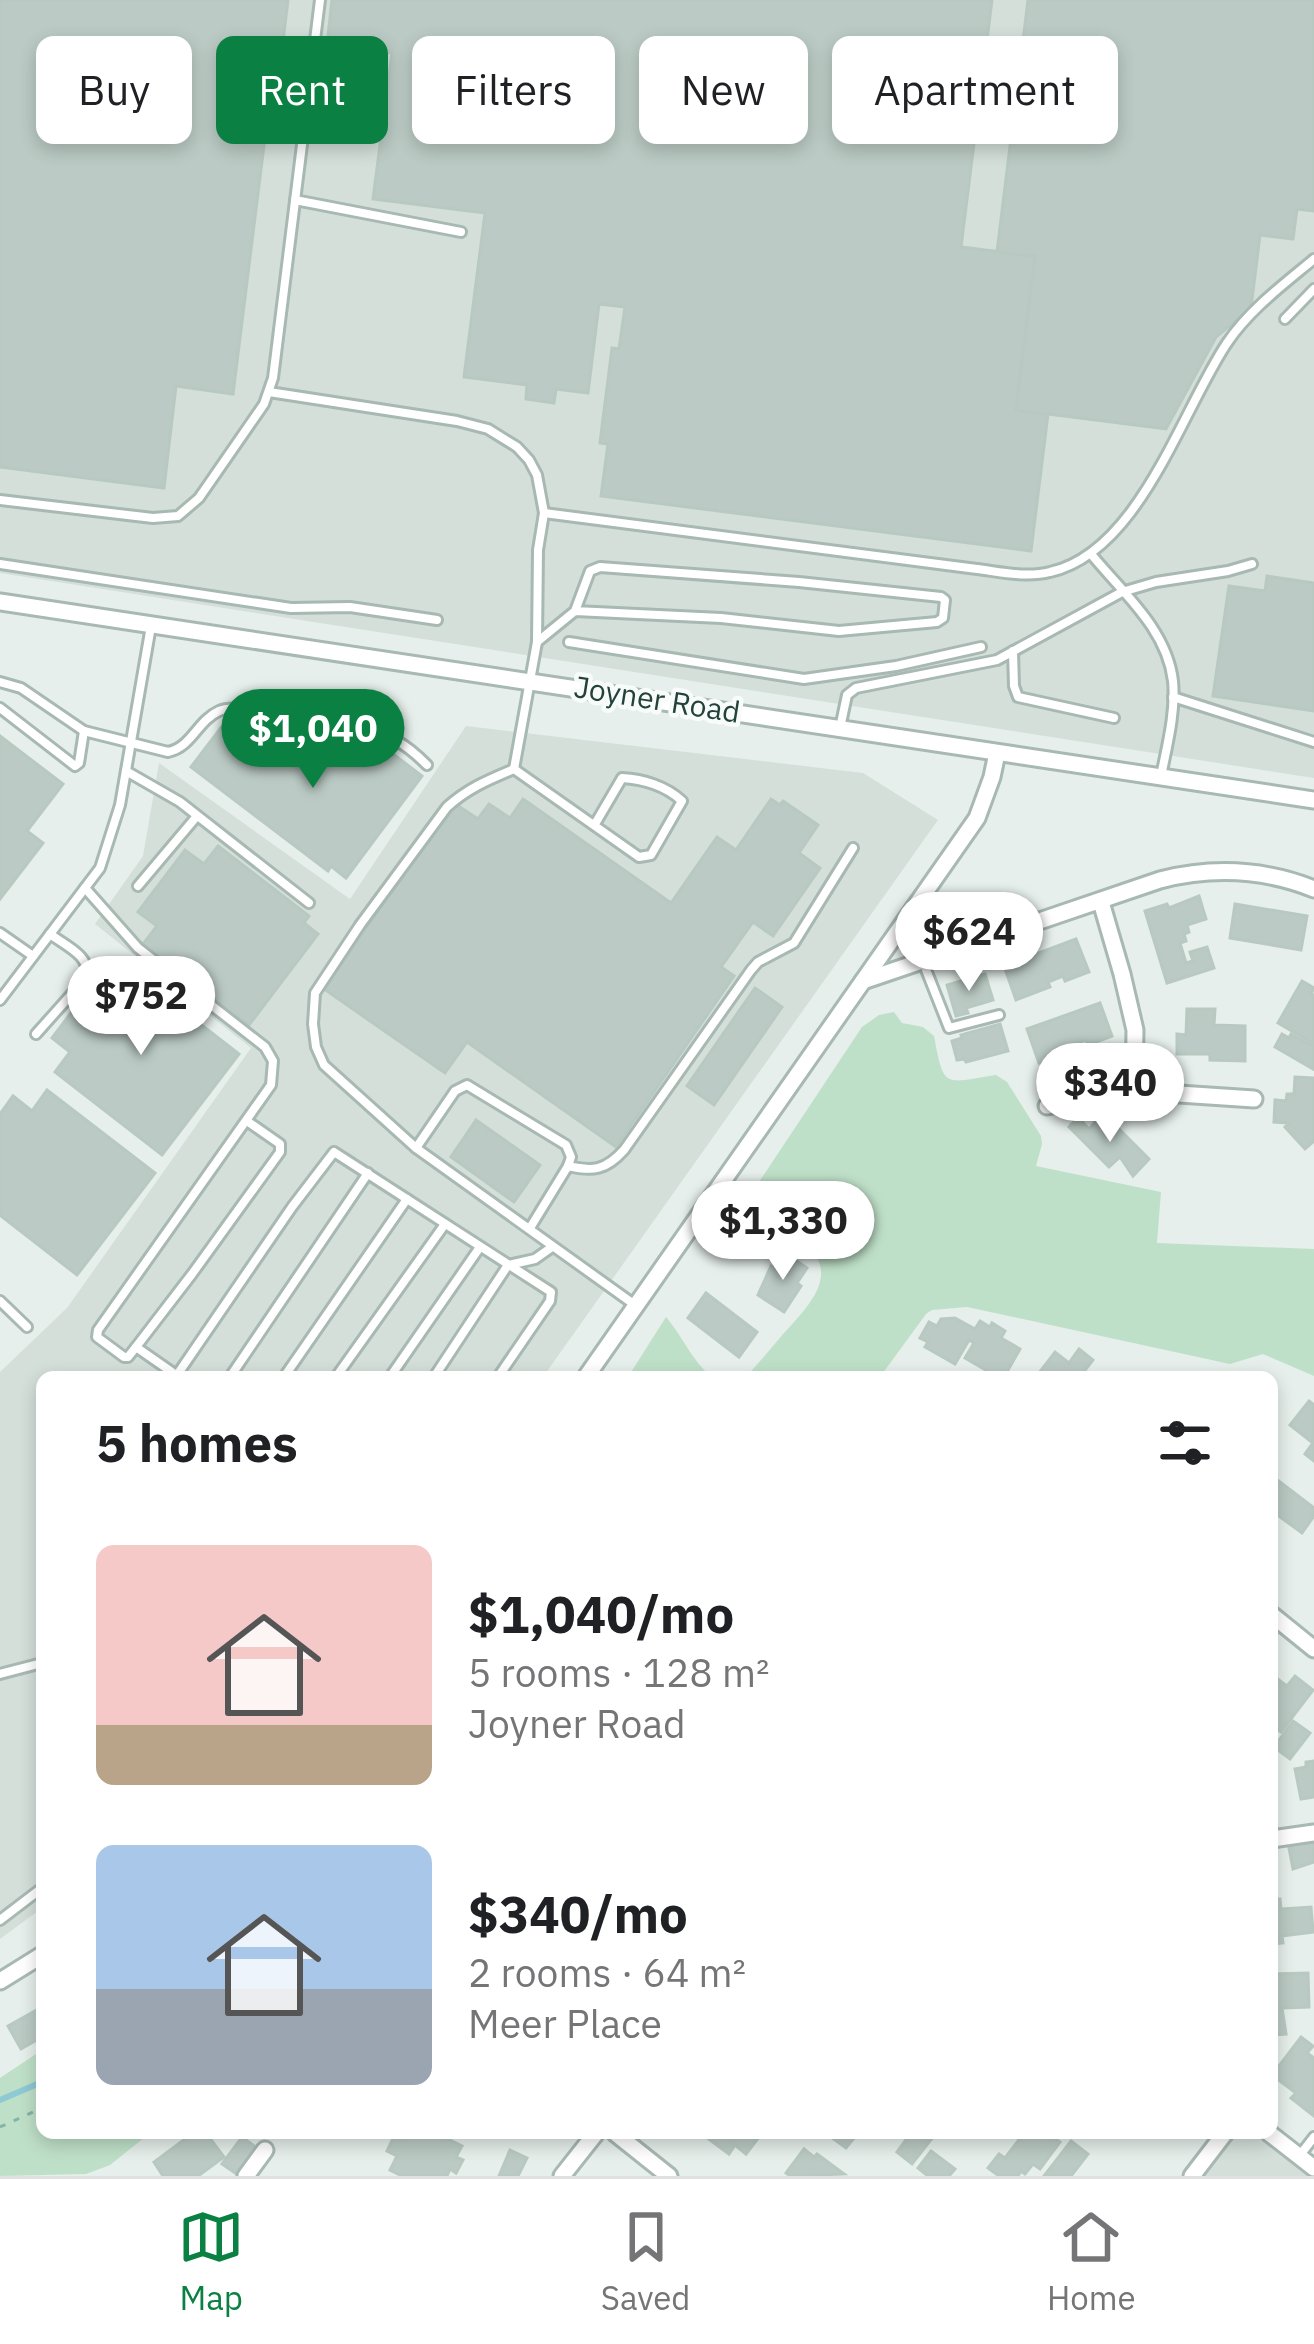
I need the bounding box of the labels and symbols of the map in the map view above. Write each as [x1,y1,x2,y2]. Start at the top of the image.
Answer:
street label: Joyner Road [571,666,743,731]
pin: $1,040 [215,689,411,791]
pin: $624 [898,892,1040,994]
pin: $752 [70,956,212,1058]
pin: $340 [1039,1043,1181,1145]
pin: $1,330 [685,1181,881,1283]

